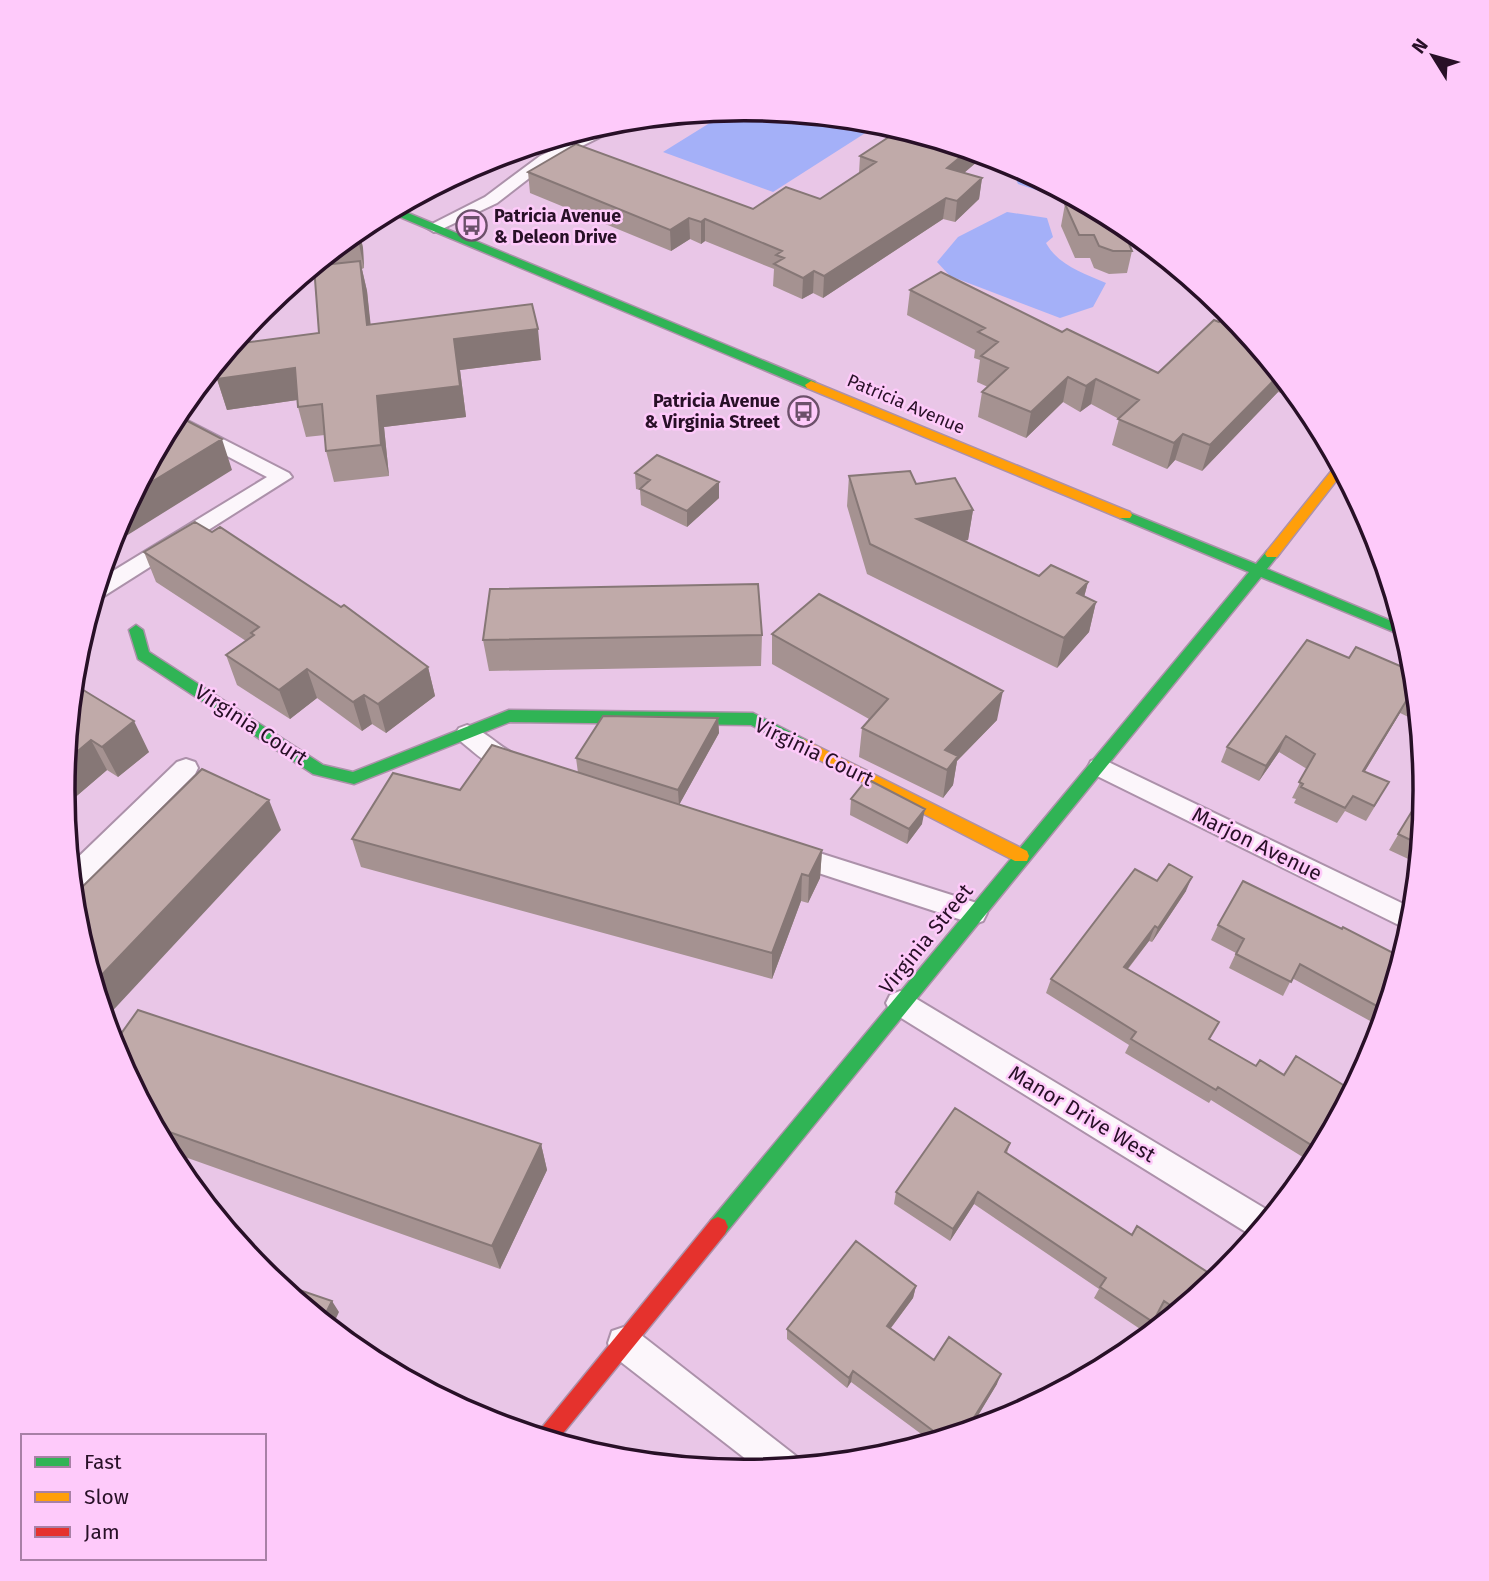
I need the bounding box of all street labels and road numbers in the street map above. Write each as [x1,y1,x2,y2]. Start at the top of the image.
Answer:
street label: Patricia Avenue [844,369,968,439]
street label: Virginia Court [190,679,313,771]
street label: Virginia Court [750,712,878,792]
street label: Marjon Avenue [1188,801,1326,887]
street label: Virginia Street [874,878,979,999]
street label: Manor Drive West [1004,1060,1161,1168]

